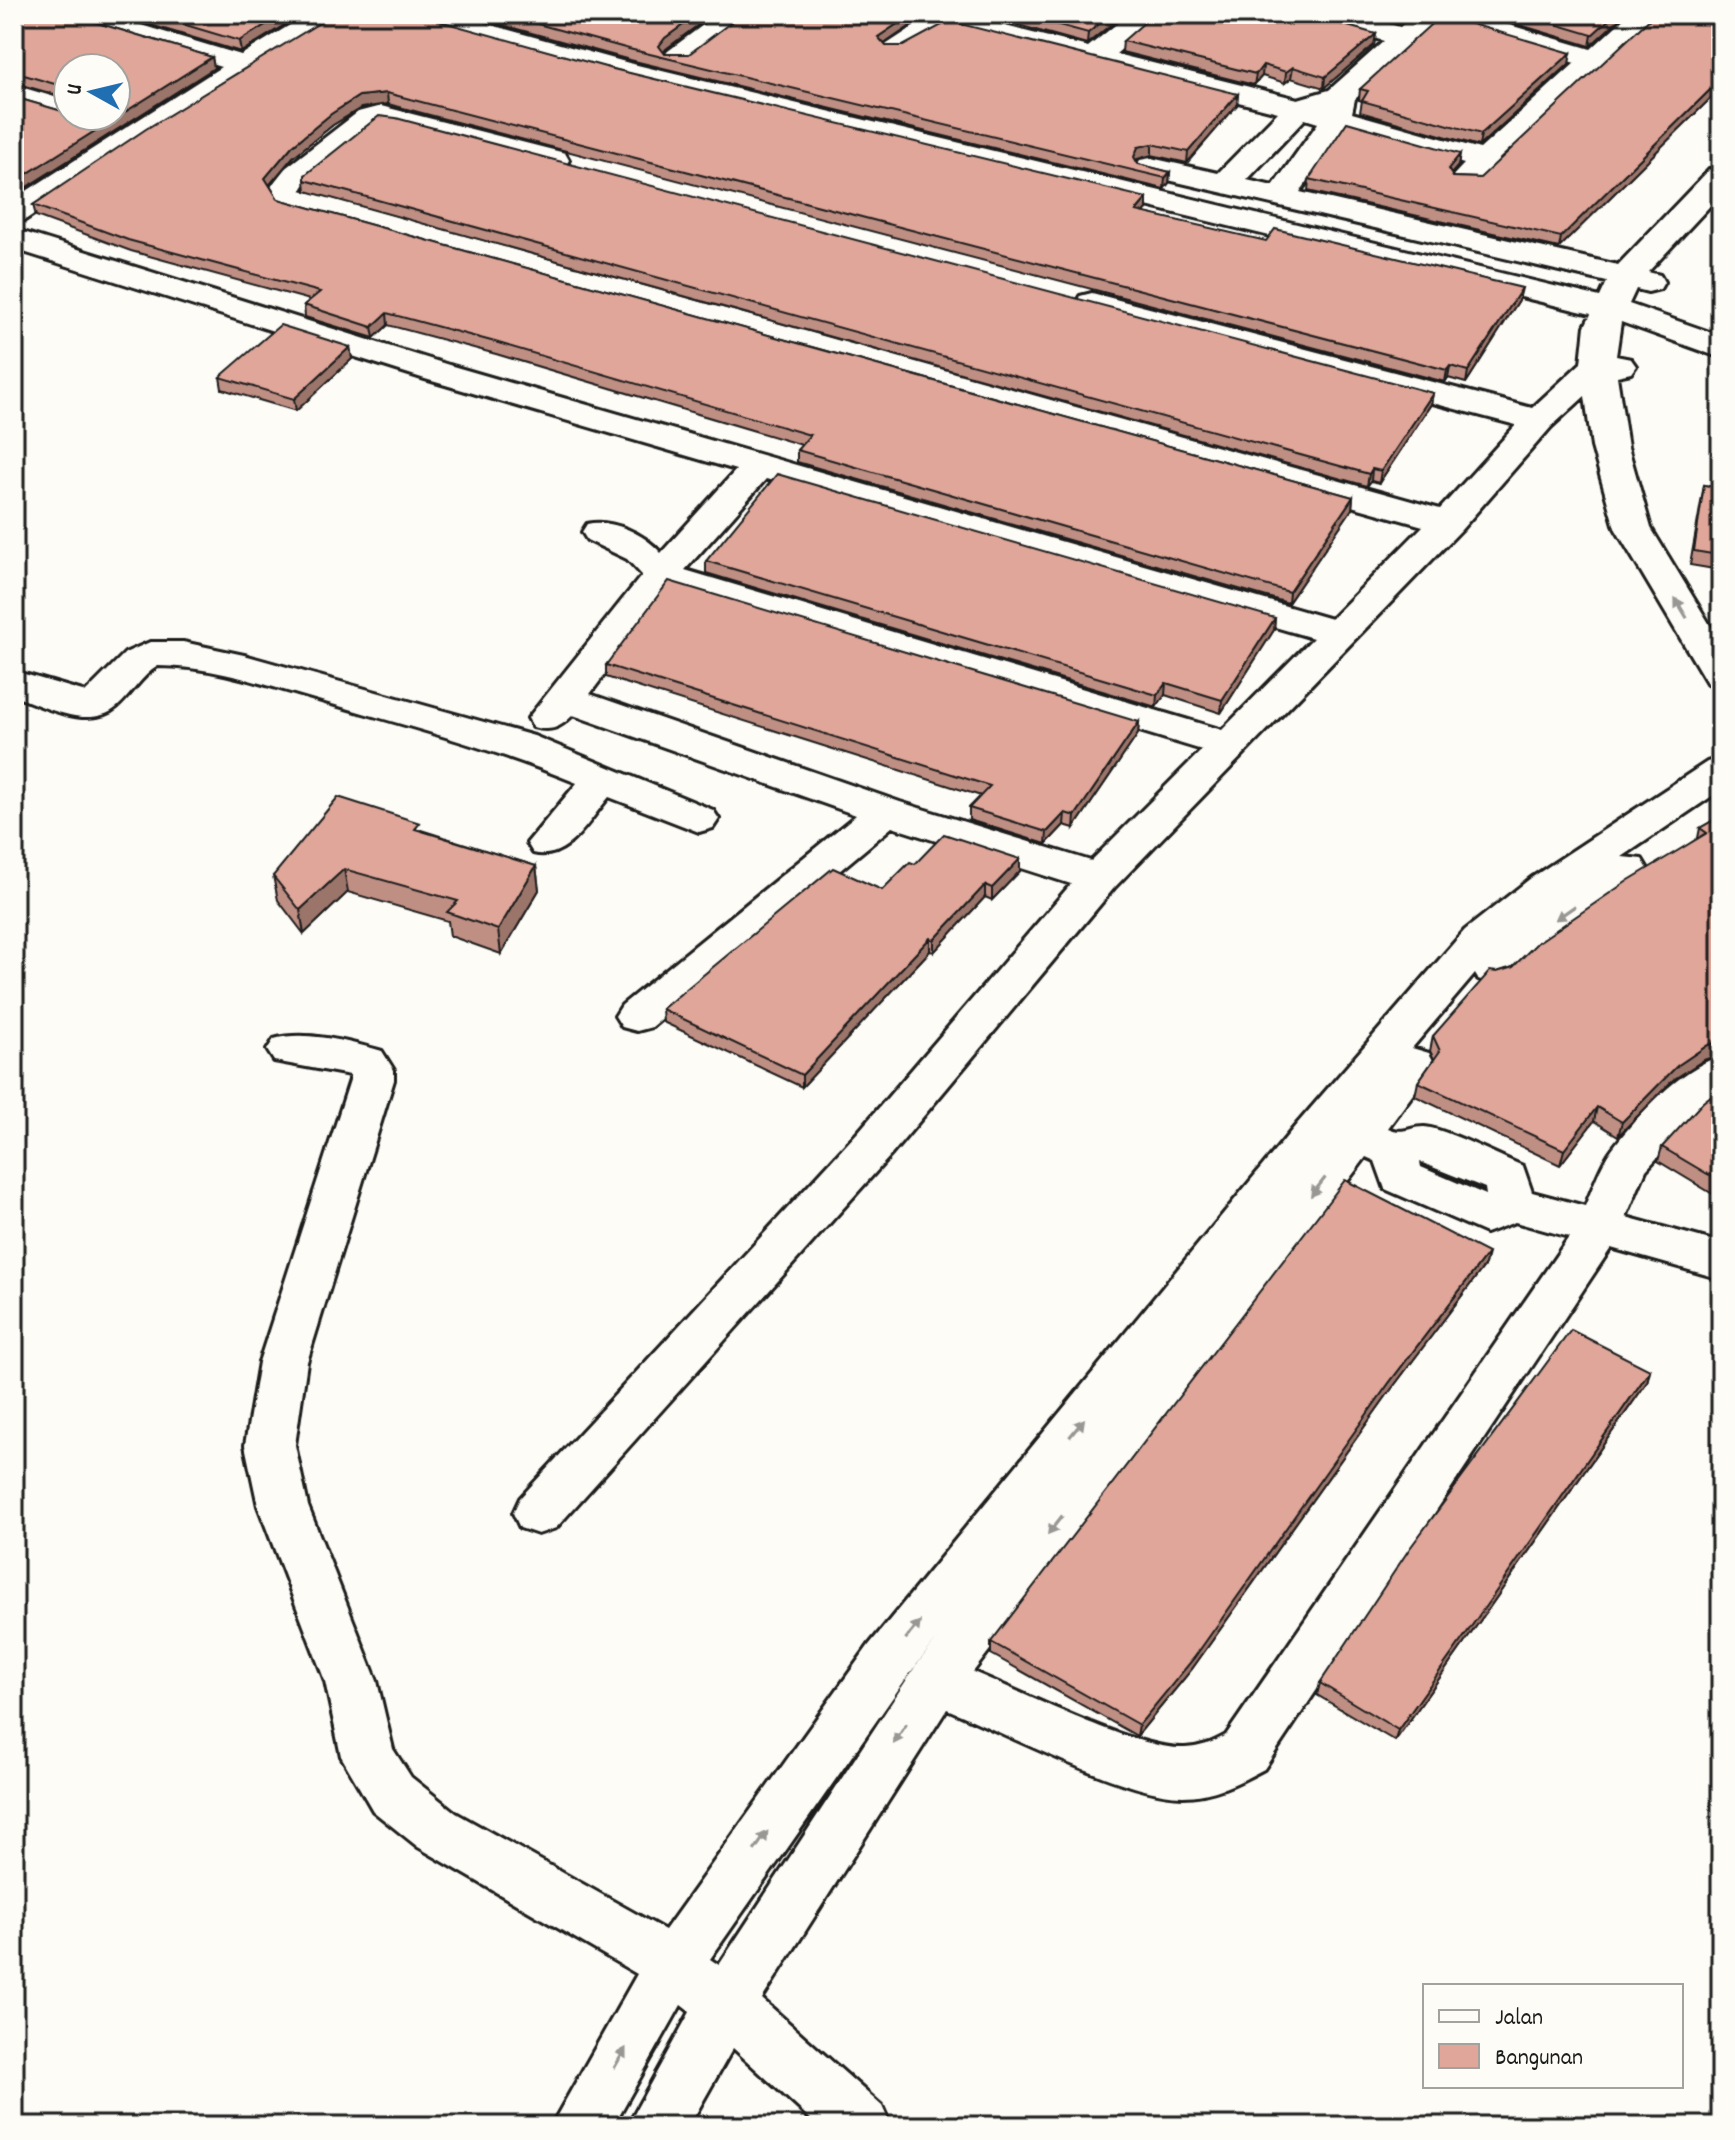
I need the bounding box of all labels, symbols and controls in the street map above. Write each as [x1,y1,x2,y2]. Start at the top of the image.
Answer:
north arrow [52,52,132,132]
text: U [60,82,92,97]
one-way arrow [1674,597,1688,619]
one-way arrow [1555,905,1576,920]
one-way arrow [1310,1177,1327,1197]
one-way arrow [1068,1418,1085,1438]
one-way arrow [1048,1515,1064,1535]
one-way arrow [904,1620,921,1640]
one-way arrow [894,1723,908,1745]
one-way arrow [753,1830,768,1851]
legend [1423,1984,1683,2088]
text: Jalan [1495,2002,1543,2036]
text: Bangunan [1495,2042,1583,2076]
one-way arrow [613,2047,627,2070]

